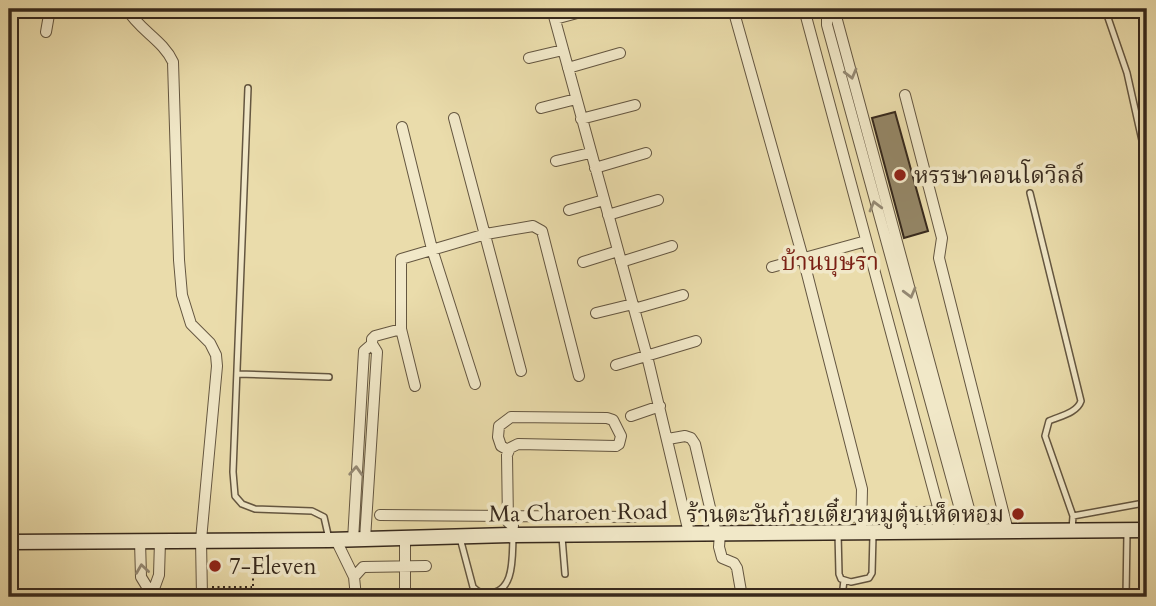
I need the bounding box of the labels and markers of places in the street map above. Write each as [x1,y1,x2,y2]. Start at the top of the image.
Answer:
place label: หรรษาคอนโดวิลล์ [914,159,1084,191]
marker: หรรษาคอนโดวิลล์ [892,167,908,183]
place label: ร้านตะวันก๋วยเตี๋ยวหมูตุ๋นเห็ดหอม [686,497,1004,530]
marker: ร้านตะวันก๋วยเตี๋ยวหมูตุ๋นเห็ดหอม [1010,506,1026,522]
place label: 7-Eleven [229,551,317,582]
marker: 7-Eleven [207,558,223,574]

